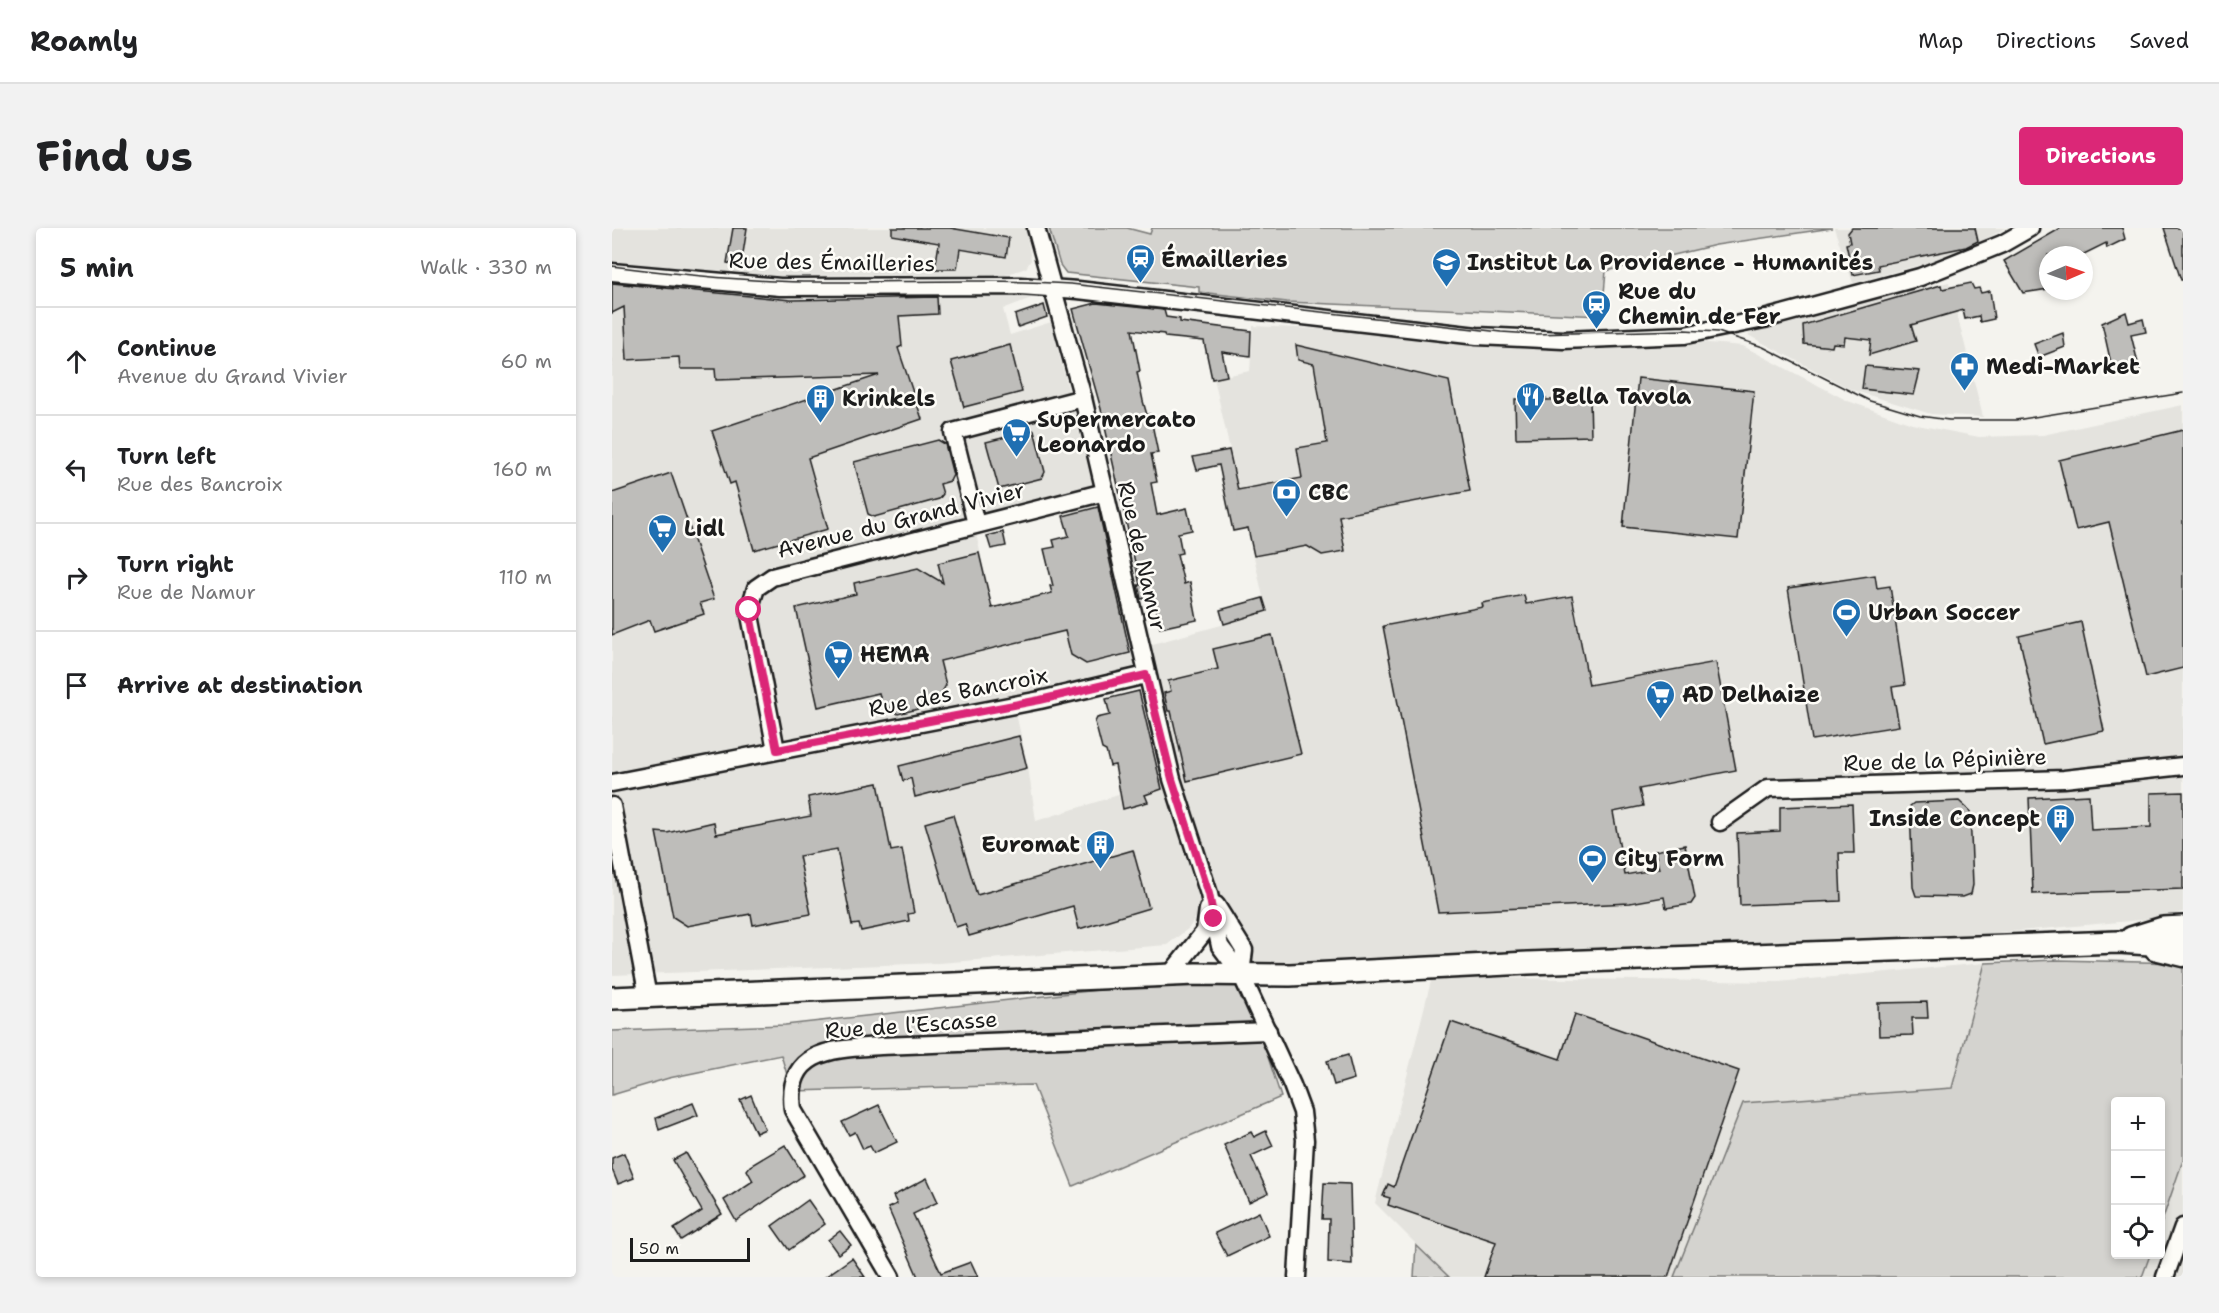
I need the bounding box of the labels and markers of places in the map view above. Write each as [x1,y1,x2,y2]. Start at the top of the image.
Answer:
station icon: Émailleries [1124,243,1156,285]
place label: Émailleries [1161,243,1288,274]
school or university icon: Institut La Providence - Humanités [1430,246,1462,288]
place label: Institut La Providence - Humanités [1467,248,1873,277]
place label: Rue du Chemin de Fer [1618,277,1781,331]
station icon: Rue du Chemin de Fer [1581,288,1613,330]
pharmacy icon: Medi-Market [1949,350,1981,392]
place label: Medi-Market [1986,352,2140,381]
restaurant icon: Bella Tavola [1515,380,1547,422]
building icon: Krinkels [805,382,837,424]
place label: Bella Tavola [1552,382,1691,411]
place label: Krinkels [842,384,935,413]
place label: Supermercato Leonardo [1037,405,1196,459]
supermarket icon: Supermercato Leonardo [1000,416,1032,458]
bank icon: CBC [1271,476,1303,518]
place label: CBC [1308,478,1349,507]
supermarket icon: Lidl [647,512,679,554]
place label: Lidl [684,514,725,543]
sports icon: Urban Soccer [1831,596,1863,638]
place label: Urban Soccer [1868,598,2020,627]
supermarket icon: HEMA [823,638,855,680]
place label: HEMA [860,640,930,669]
supermarket icon: AD Delhaize [1645,678,1677,720]
place label: AD Delhaize [1682,680,1820,709]
building icon: Inside Concept [2045,802,2077,844]
place label: Inside Concept [1869,804,2040,833]
building icon: Euromat [1085,828,1117,870]
place label: Euromat [981,830,1080,859]
sports icon: City Form [1577,842,1609,884]
place label: City Form [1614,844,1724,873]

